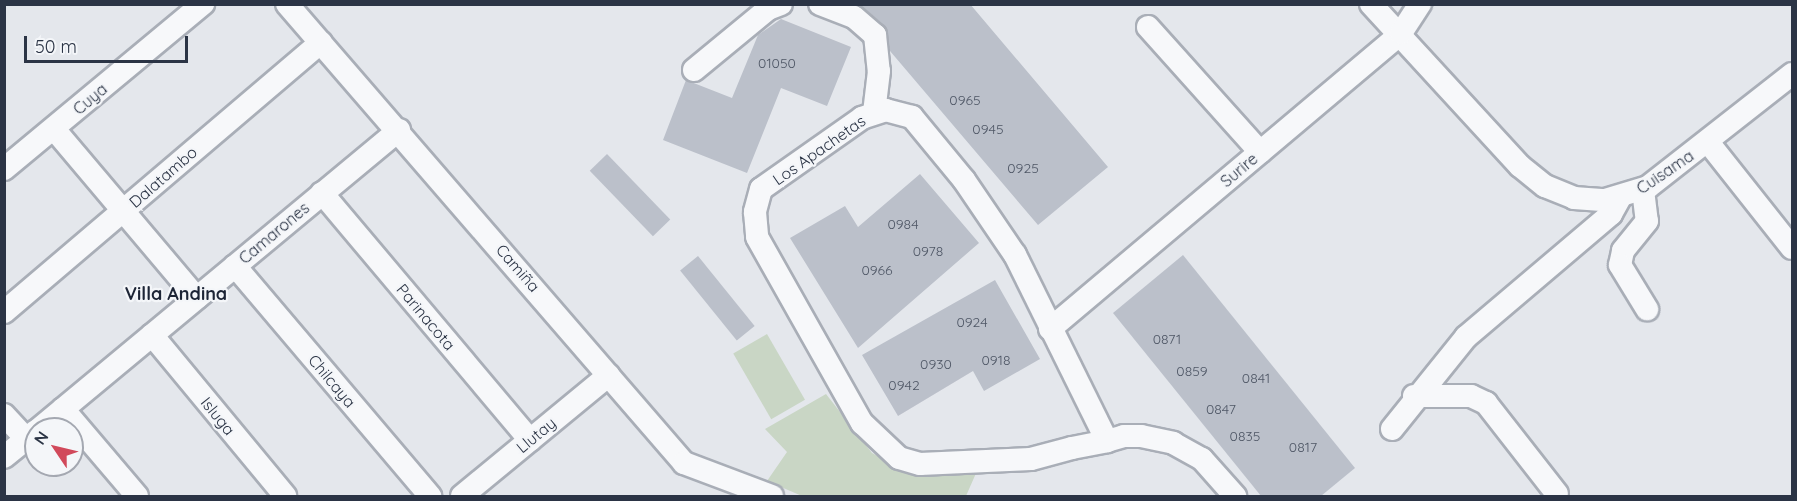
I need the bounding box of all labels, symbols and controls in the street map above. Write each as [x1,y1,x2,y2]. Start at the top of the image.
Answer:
scale bar [27,24,190,62]
text: 50 m [35,35,77,58]
house number: 01050 [758,55,796,71]
street label: Cuya [69,79,111,119]
house number: 0965 [949,92,981,108]
street label: Los Apachetas [769,111,869,189]
house number: 0945 [972,121,1004,137]
street label: Dalatambo [125,142,201,212]
street label: Cuisama [1633,146,1697,198]
street label: Surire [1217,149,1261,191]
house number: 0925 [1007,160,1039,176]
street label: Camarones [235,198,313,268]
house number: 0984 [887,216,919,232]
street label: Camiña [492,240,544,296]
house number: 0978 [913,243,943,259]
house number: 0966 [861,262,893,278]
street label: Parinacota [393,280,459,354]
district label: Villa Andina [125,283,227,305]
house number: 0924 [956,314,988,330]
house number: 0871 [1153,331,1181,347]
street label: Chilcaya [304,351,360,411]
house number: 0918 [982,352,1010,368]
house number: 0930 [920,356,952,372]
house number: 0859 [1176,363,1208,379]
house number: 0841 [1242,370,1270,386]
house number: 0942 [888,377,920,393]
street label: Isluga [197,393,239,439]
house number: 0847 [1206,401,1236,417]
street label: Llutay [512,413,560,457]
north arrow [24,417,84,477]
text: N [29,427,52,448]
house number: 0835 [1230,428,1260,444]
house number: 0817 [1289,439,1317,455]

